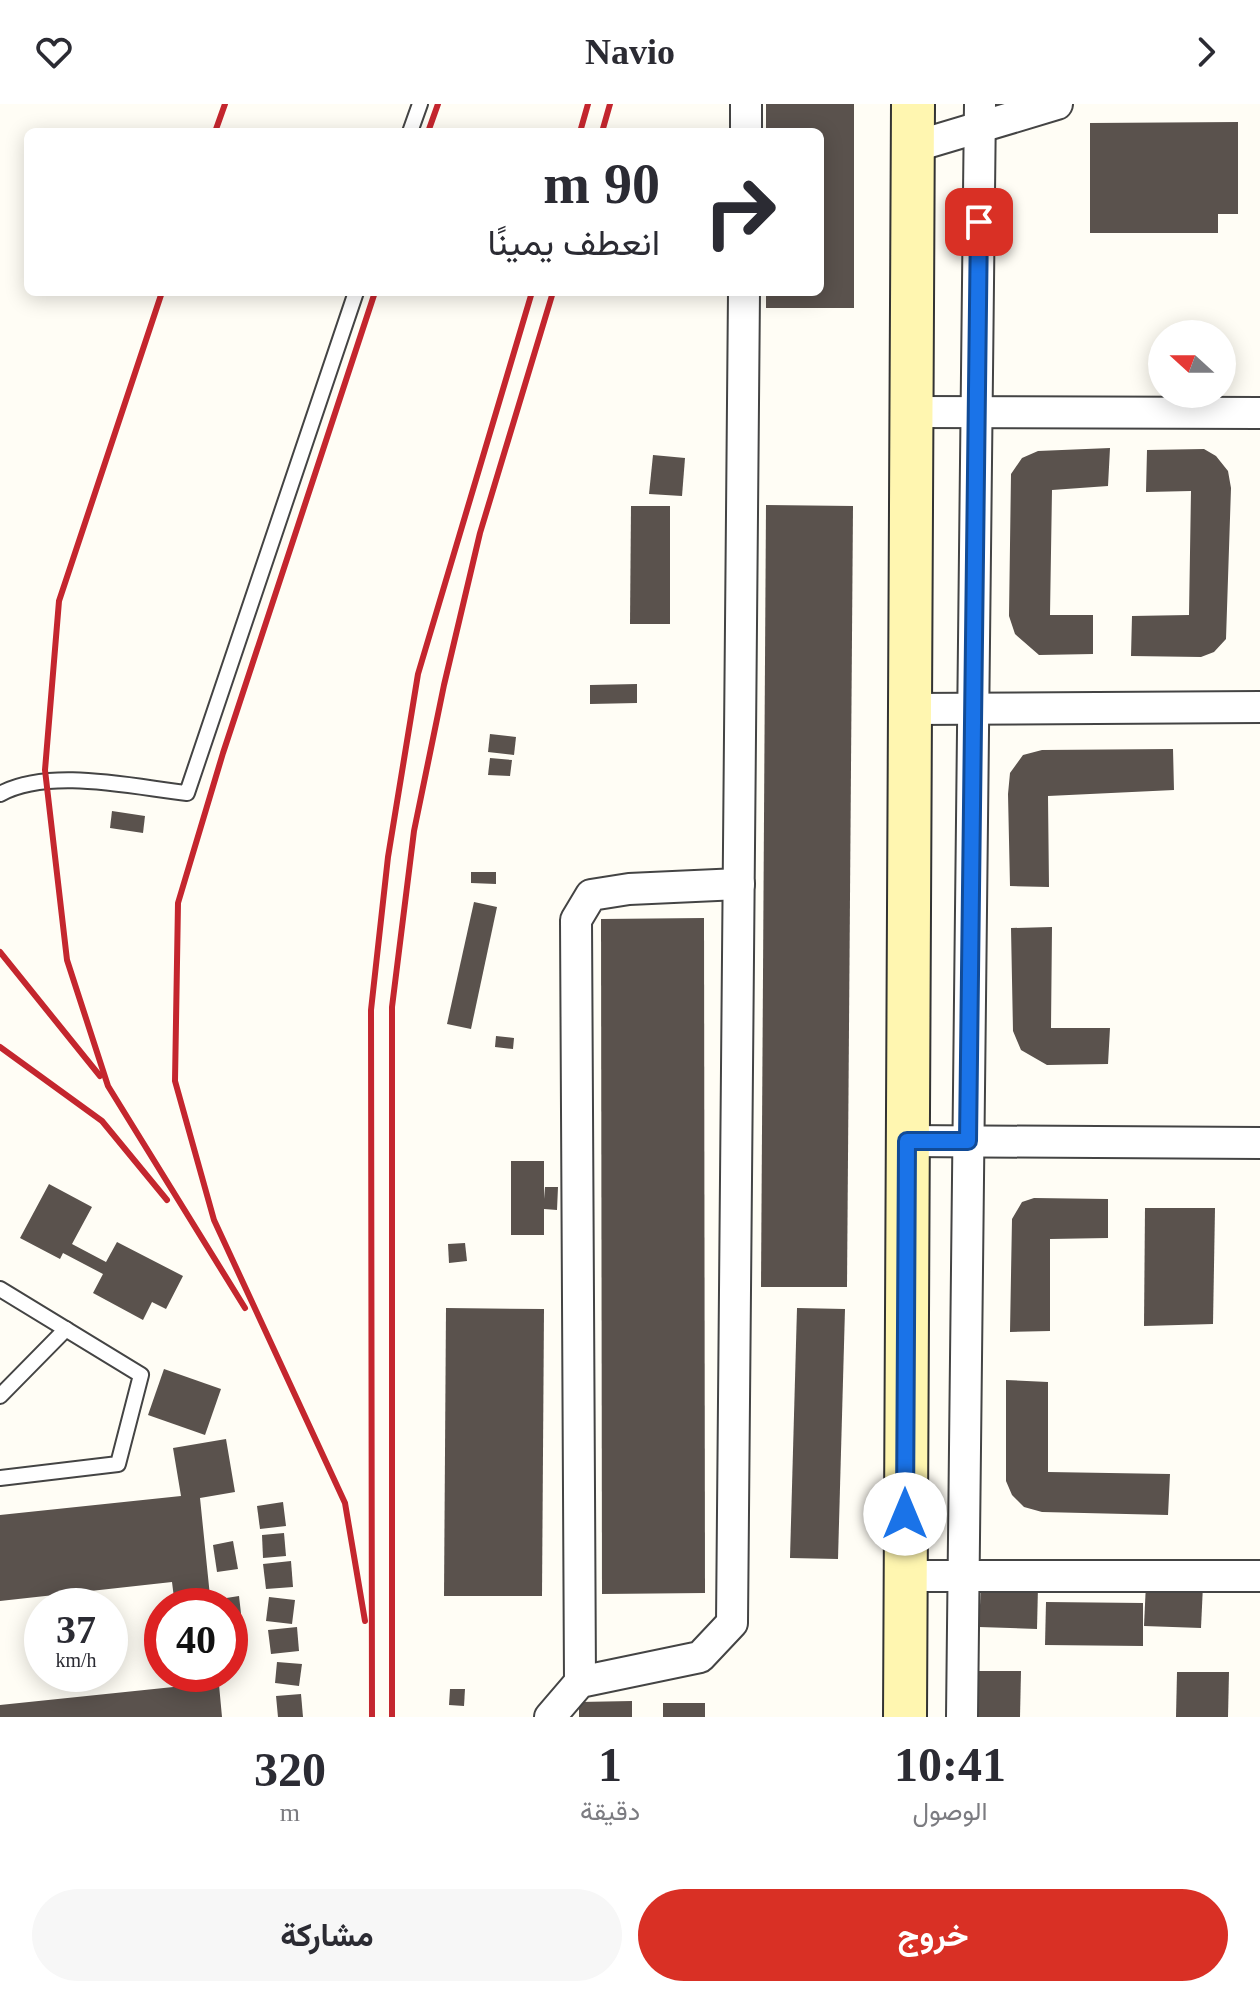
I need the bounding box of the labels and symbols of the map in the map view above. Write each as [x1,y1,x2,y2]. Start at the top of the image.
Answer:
pin [945,188,1013,256]
north arrow [1148,320,1236,408]
position arrow [863,1472,947,1556]
speed limit sign: 40 [144,1588,248,1692]

